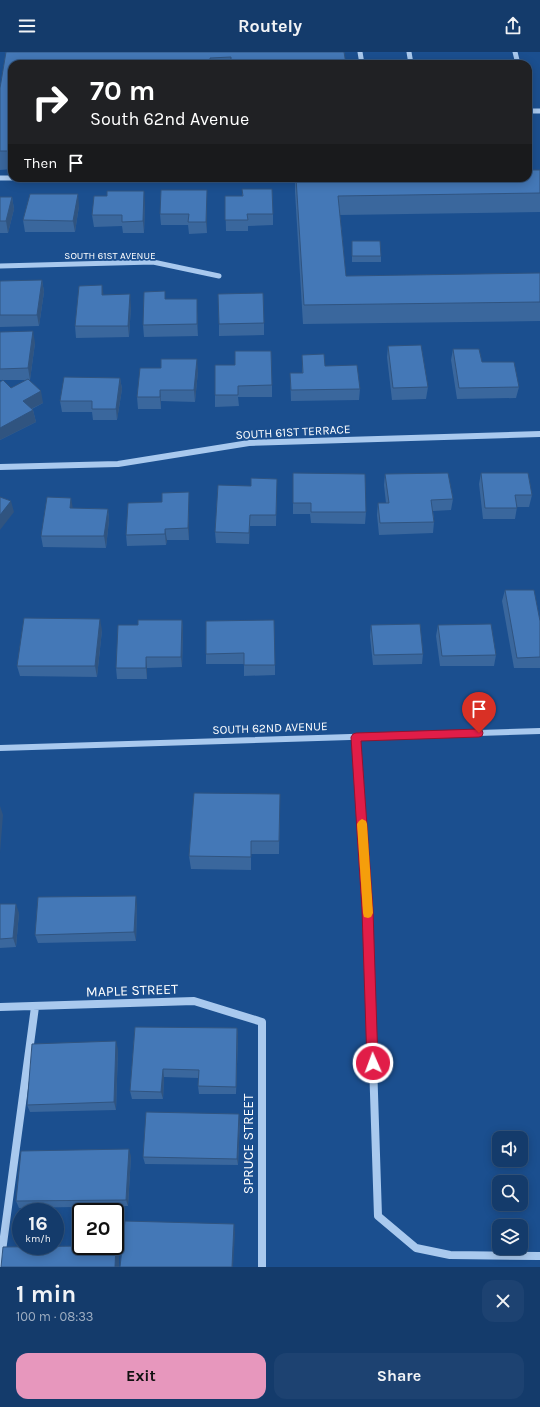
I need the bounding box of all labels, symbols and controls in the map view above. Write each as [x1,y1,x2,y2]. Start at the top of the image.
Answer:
icon: menu [16,15,38,37]
text: Routely [238,15,302,37]
icon: share [502,15,524,37]
text: 70 m [90,74,155,107]
icon: right [24,76,76,128]
text: South 62nd Avenue [90,108,249,130]
icon: arrive [65,152,87,174]
text: Then [24,154,57,172]
street label: SOUTH 61ST AVENUE [64,250,156,262]
street label: SOUTH 61ST TERRACE [235,422,351,442]
pin [462,692,496,733]
icon: arrive [468,698,490,720]
street label: SOUTH 62ND AVENUE [212,719,328,737]
street label: MAPLE STREET [86,980,178,1001]
position arrow [352,1042,394,1084]
street label: SPRUCE STREET [240,1094,257,1194]
map controls [492,1131,528,1255]
button: sound [492,1131,528,1167]
button: search [492,1175,528,1211]
speed limit sign: 20 [72,1203,124,1255]
text: 16 [28,1212,48,1235]
button: layers [492,1219,528,1255]
text: km/h [25,1233,51,1245]
text: 1 min [16,1280,76,1308]
button: close [482,1280,524,1322]
text: 100 m · 08:33 [16,1309,94,1324]
button: Exit [16,1353,266,1399]
button: Share [274,1353,524,1399]

